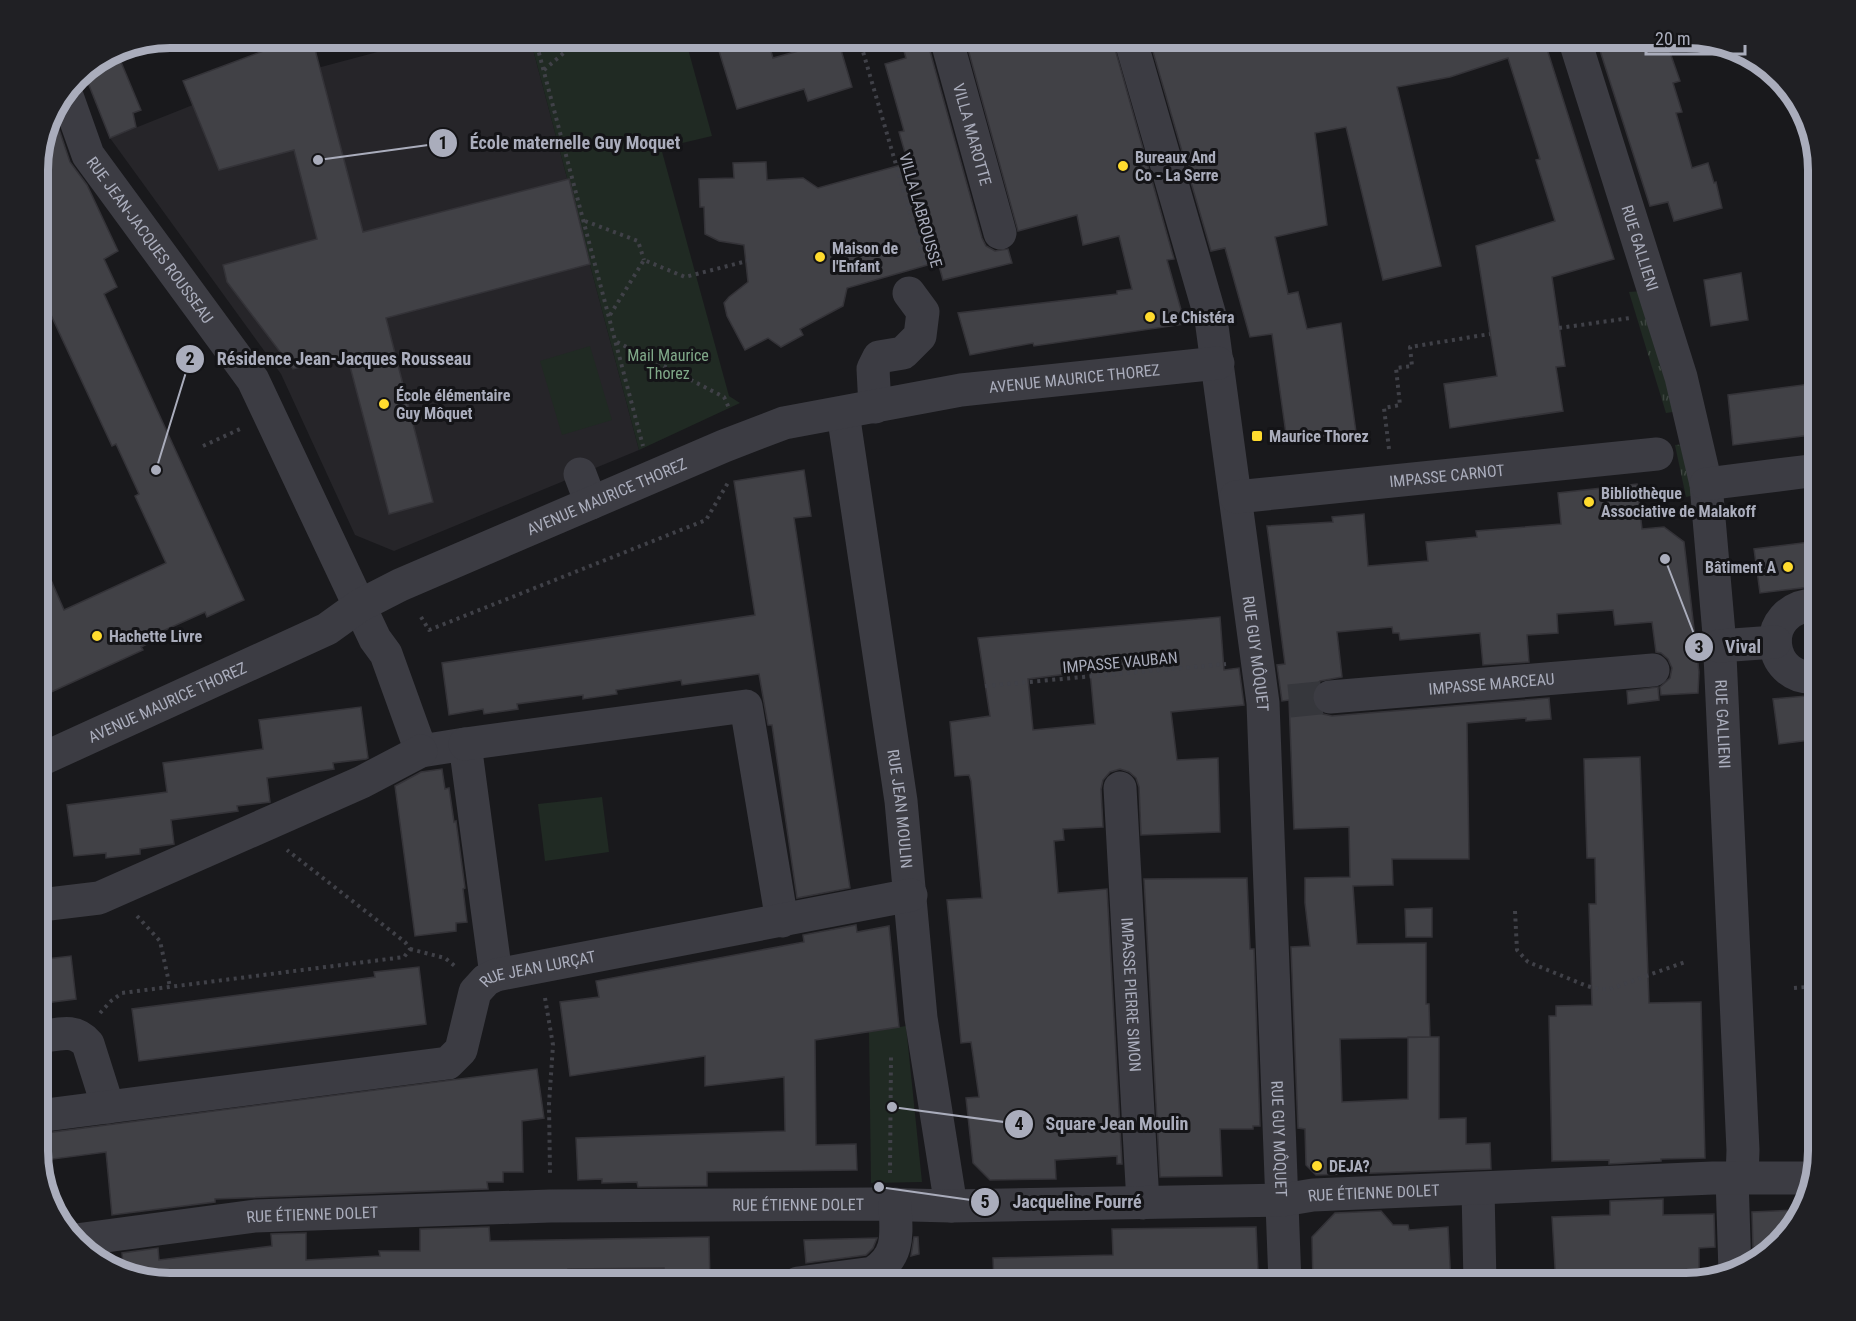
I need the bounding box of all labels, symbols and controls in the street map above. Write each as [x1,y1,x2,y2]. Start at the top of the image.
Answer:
scale bar [1646,18,1745,56]
text: 20 m [1655,28,1690,49]
street label: VILLA MAROTTE [949,81,995,188]
callout: École maternelle Guy Moquet [428,125,693,161]
text: 1 [438,132,448,153]
text: École maternelle Guy Moquet [470,132,681,153]
place label: Bureaux And Co - La Serre [1135,148,1219,185]
street label: VILLA LABROUSSE [895,151,946,270]
street label: RUE JEAN-JACQUES ROUSSEAU [82,153,217,327]
marker: Bureaux And Co - La Serre [1116,159,1130,173]
street label: RUE GALLIENI [1617,203,1662,293]
place label: Maison de l'Enfant [832,239,898,276]
marker: Maison de l'Enfant [813,250,827,264]
place label: Le Chistéra [1162,308,1235,327]
marker: Le Chistéra [1143,310,1157,324]
callout: Résidence Jean-Jacques Rousseau [175,341,484,377]
park label: Mail Maurice Thorez [627,346,709,383]
text: 2 [185,348,195,369]
text: Résidence Jean-Jacques Rousseau [217,348,471,369]
street label: AVENUE MAURICE THOREZ [988,360,1161,397]
place label: École élémentaire Guy Môquet [396,386,511,423]
marker: École élémentaire Guy Môquet [377,397,391,411]
place label: Maurice Thorez [1269,427,1369,446]
marker: Maurice Thorez [1250,429,1264,443]
street label: AVENUE MAURICE THOREZ [524,454,690,539]
street label: IMPASSE CARNOT [1388,461,1506,491]
place label: Bibliothèque Associative de Malakoff [1601,484,1757,521]
marker: Bibliothèque Associative de Malakoff [1582,495,1596,509]
place label: Bâtiment A [1705,558,1776,577]
marker: Bâtiment A [1781,560,1795,574]
street label: RUE GUY MÔQUET [1239,595,1272,712]
place label: Hachette Livre [109,627,202,646]
marker: Hachette Livre [90,629,104,643]
callout: Vival [1684,629,1773,665]
text: 3 [1694,636,1704,657]
text: Vival [1725,636,1761,657]
street label: IMPASSE VAUBAN [1062,648,1178,677]
street label: AVENUE MAURICE THOREZ [85,658,250,747]
street label: IMPASSE MARCEAU [1428,669,1555,699]
street label: RUE GALLIENI [1711,679,1734,769]
street label: RUE JEAN MOULIN [883,748,916,869]
street label: IMPASSE PIERRE SIMON [1117,917,1145,1072]
street label: RUE JEAN LURÇAT [476,947,597,991]
street label: RUE GUY MÔQUET [1267,1080,1291,1197]
callout: Square Jean Moulin [1004,1106,1201,1142]
text: 4 [1014,1113,1024,1134]
text: Square Jean Moulin [1046,1113,1188,1134]
place label: DEJA? [1329,1157,1370,1176]
marker: DEJA? [1310,1159,1324,1173]
street label: RUE ÉTIENNE DOLET [1306,1181,1440,1206]
callout: Jacqueline Fourré [970,1184,1154,1220]
text: 5 [980,1191,990,1212]
text: Jacqueline Fourré [1012,1191,1142,1212]
street label: RUE ÉTIENNE DOLET [732,1195,864,1215]
street label: RUE ÉTIENNE DOLET [245,1203,379,1227]

